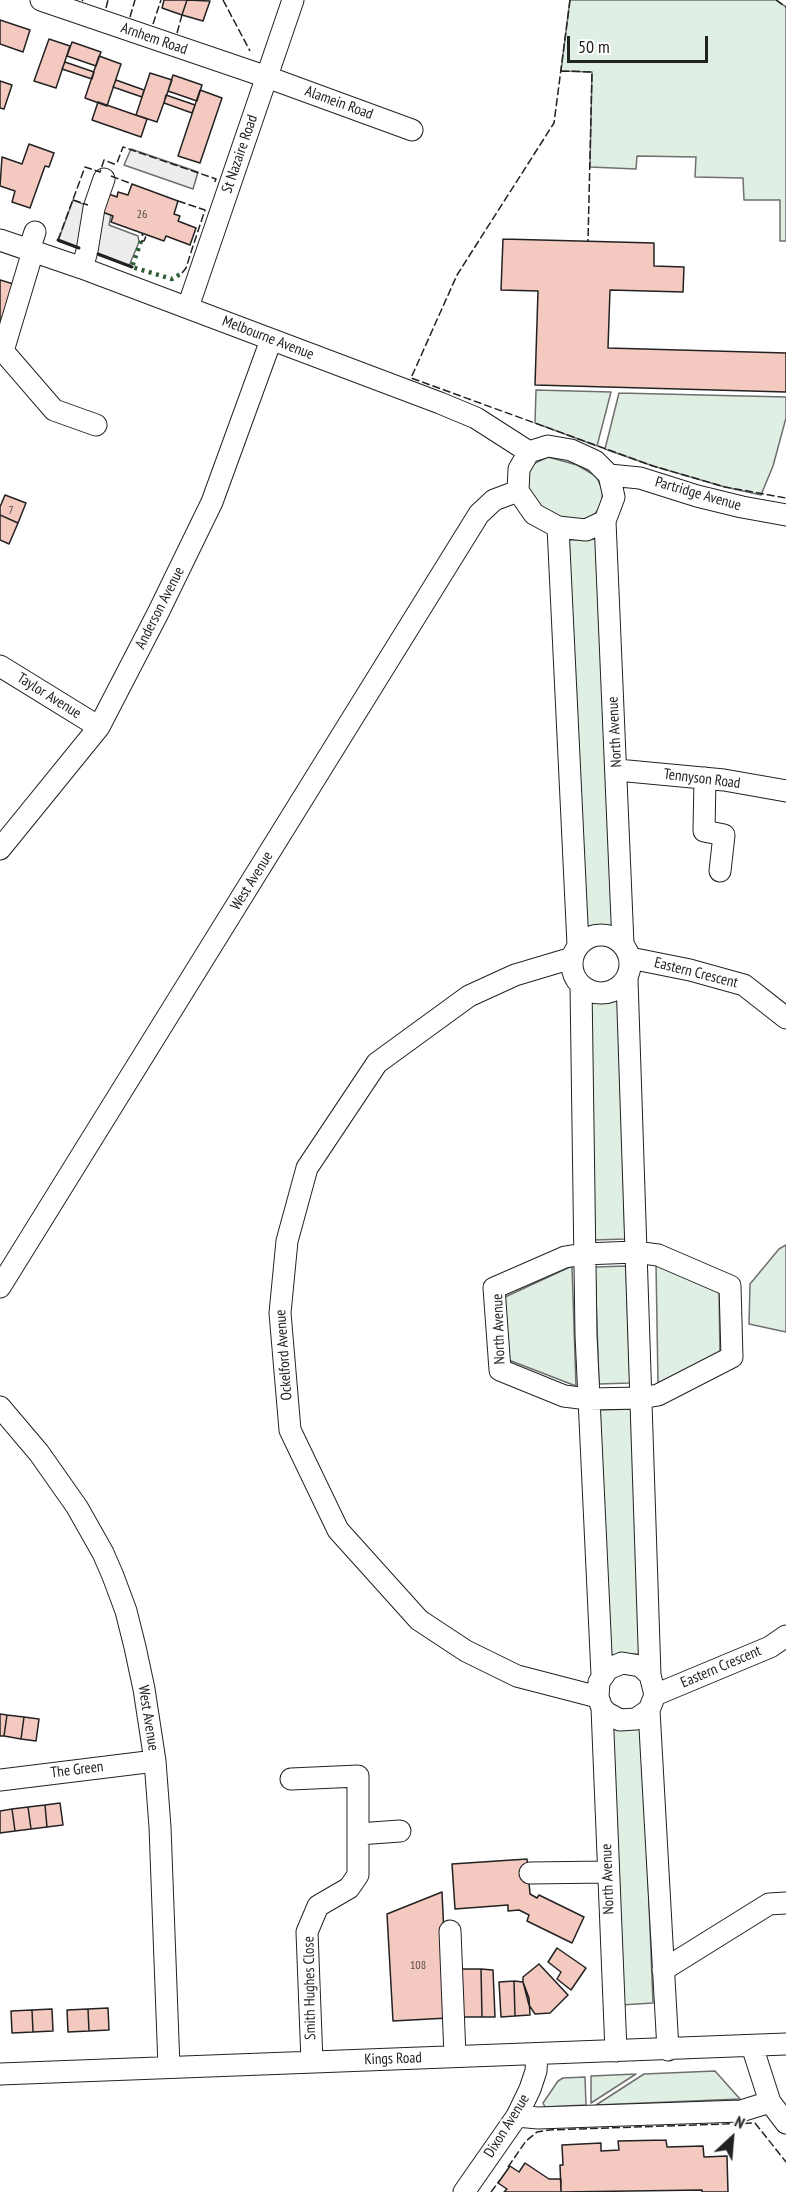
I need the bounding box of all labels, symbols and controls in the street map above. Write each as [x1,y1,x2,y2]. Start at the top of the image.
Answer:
street label: Arnhem Road [118,19,190,59]
scale bar [570,24,711,62]
text: 50 m [578,35,610,58]
street label: Alamein Road [302,82,376,124]
street label: St Nazaire Road [218,113,262,195]
house number: 26 [137,208,147,222]
street label: Melbourne Avenue [220,312,316,364]
street label: Partridge Avenue [653,473,743,515]
house number: 7 [8,504,14,518]
street label: Anderson Avenue [132,564,188,652]
street label: Taylor Avenue [14,669,84,723]
street label: North Avenue [604,696,626,768]
street label: Tennyson Road [663,765,741,793]
street label: West Avenue [227,848,277,914]
street label: Eastern Crescent [652,954,740,992]
street label: North Avenue [489,1293,509,1365]
street label: Ockelford Avenue [272,1309,296,1401]
street label: Eastern Crescent [678,1642,764,1692]
street label: West Avenue [134,1684,162,1752]
street label: The Green [50,1758,104,1782]
street label: North Avenue [598,1843,618,1915]
street label: Smith Hughes Close [300,1936,320,2040]
house number: 108 [410,1959,426,1973]
street label: Kings Road [364,2049,422,2069]
street label: Dixon Avenue [481,2091,533,2161]
north arrow [702,2108,762,2168]
text: N [732,2111,748,2133]

